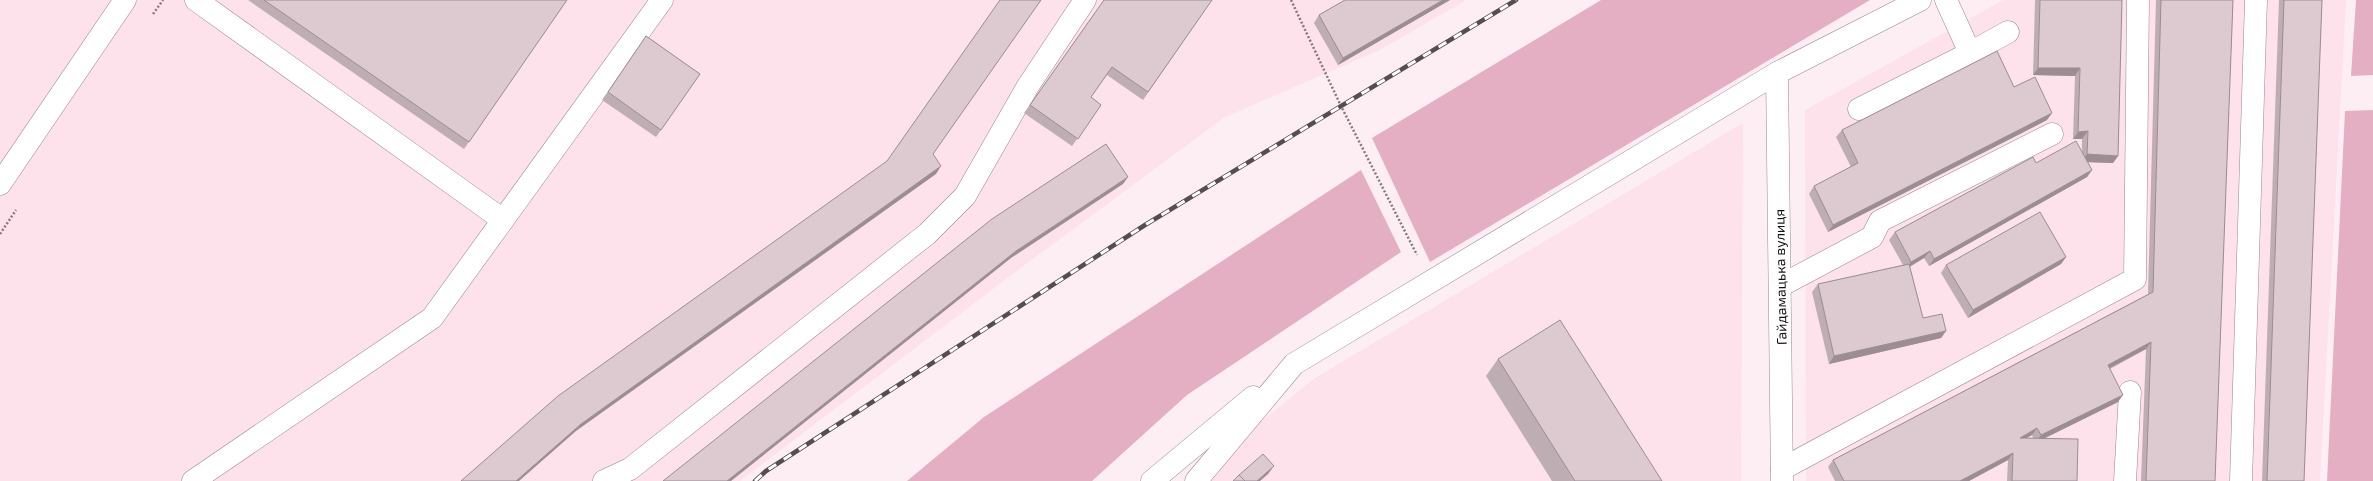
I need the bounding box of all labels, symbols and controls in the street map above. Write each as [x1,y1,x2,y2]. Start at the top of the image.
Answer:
street label: Гайдамацька вулиця [1770,209,1790,345]

